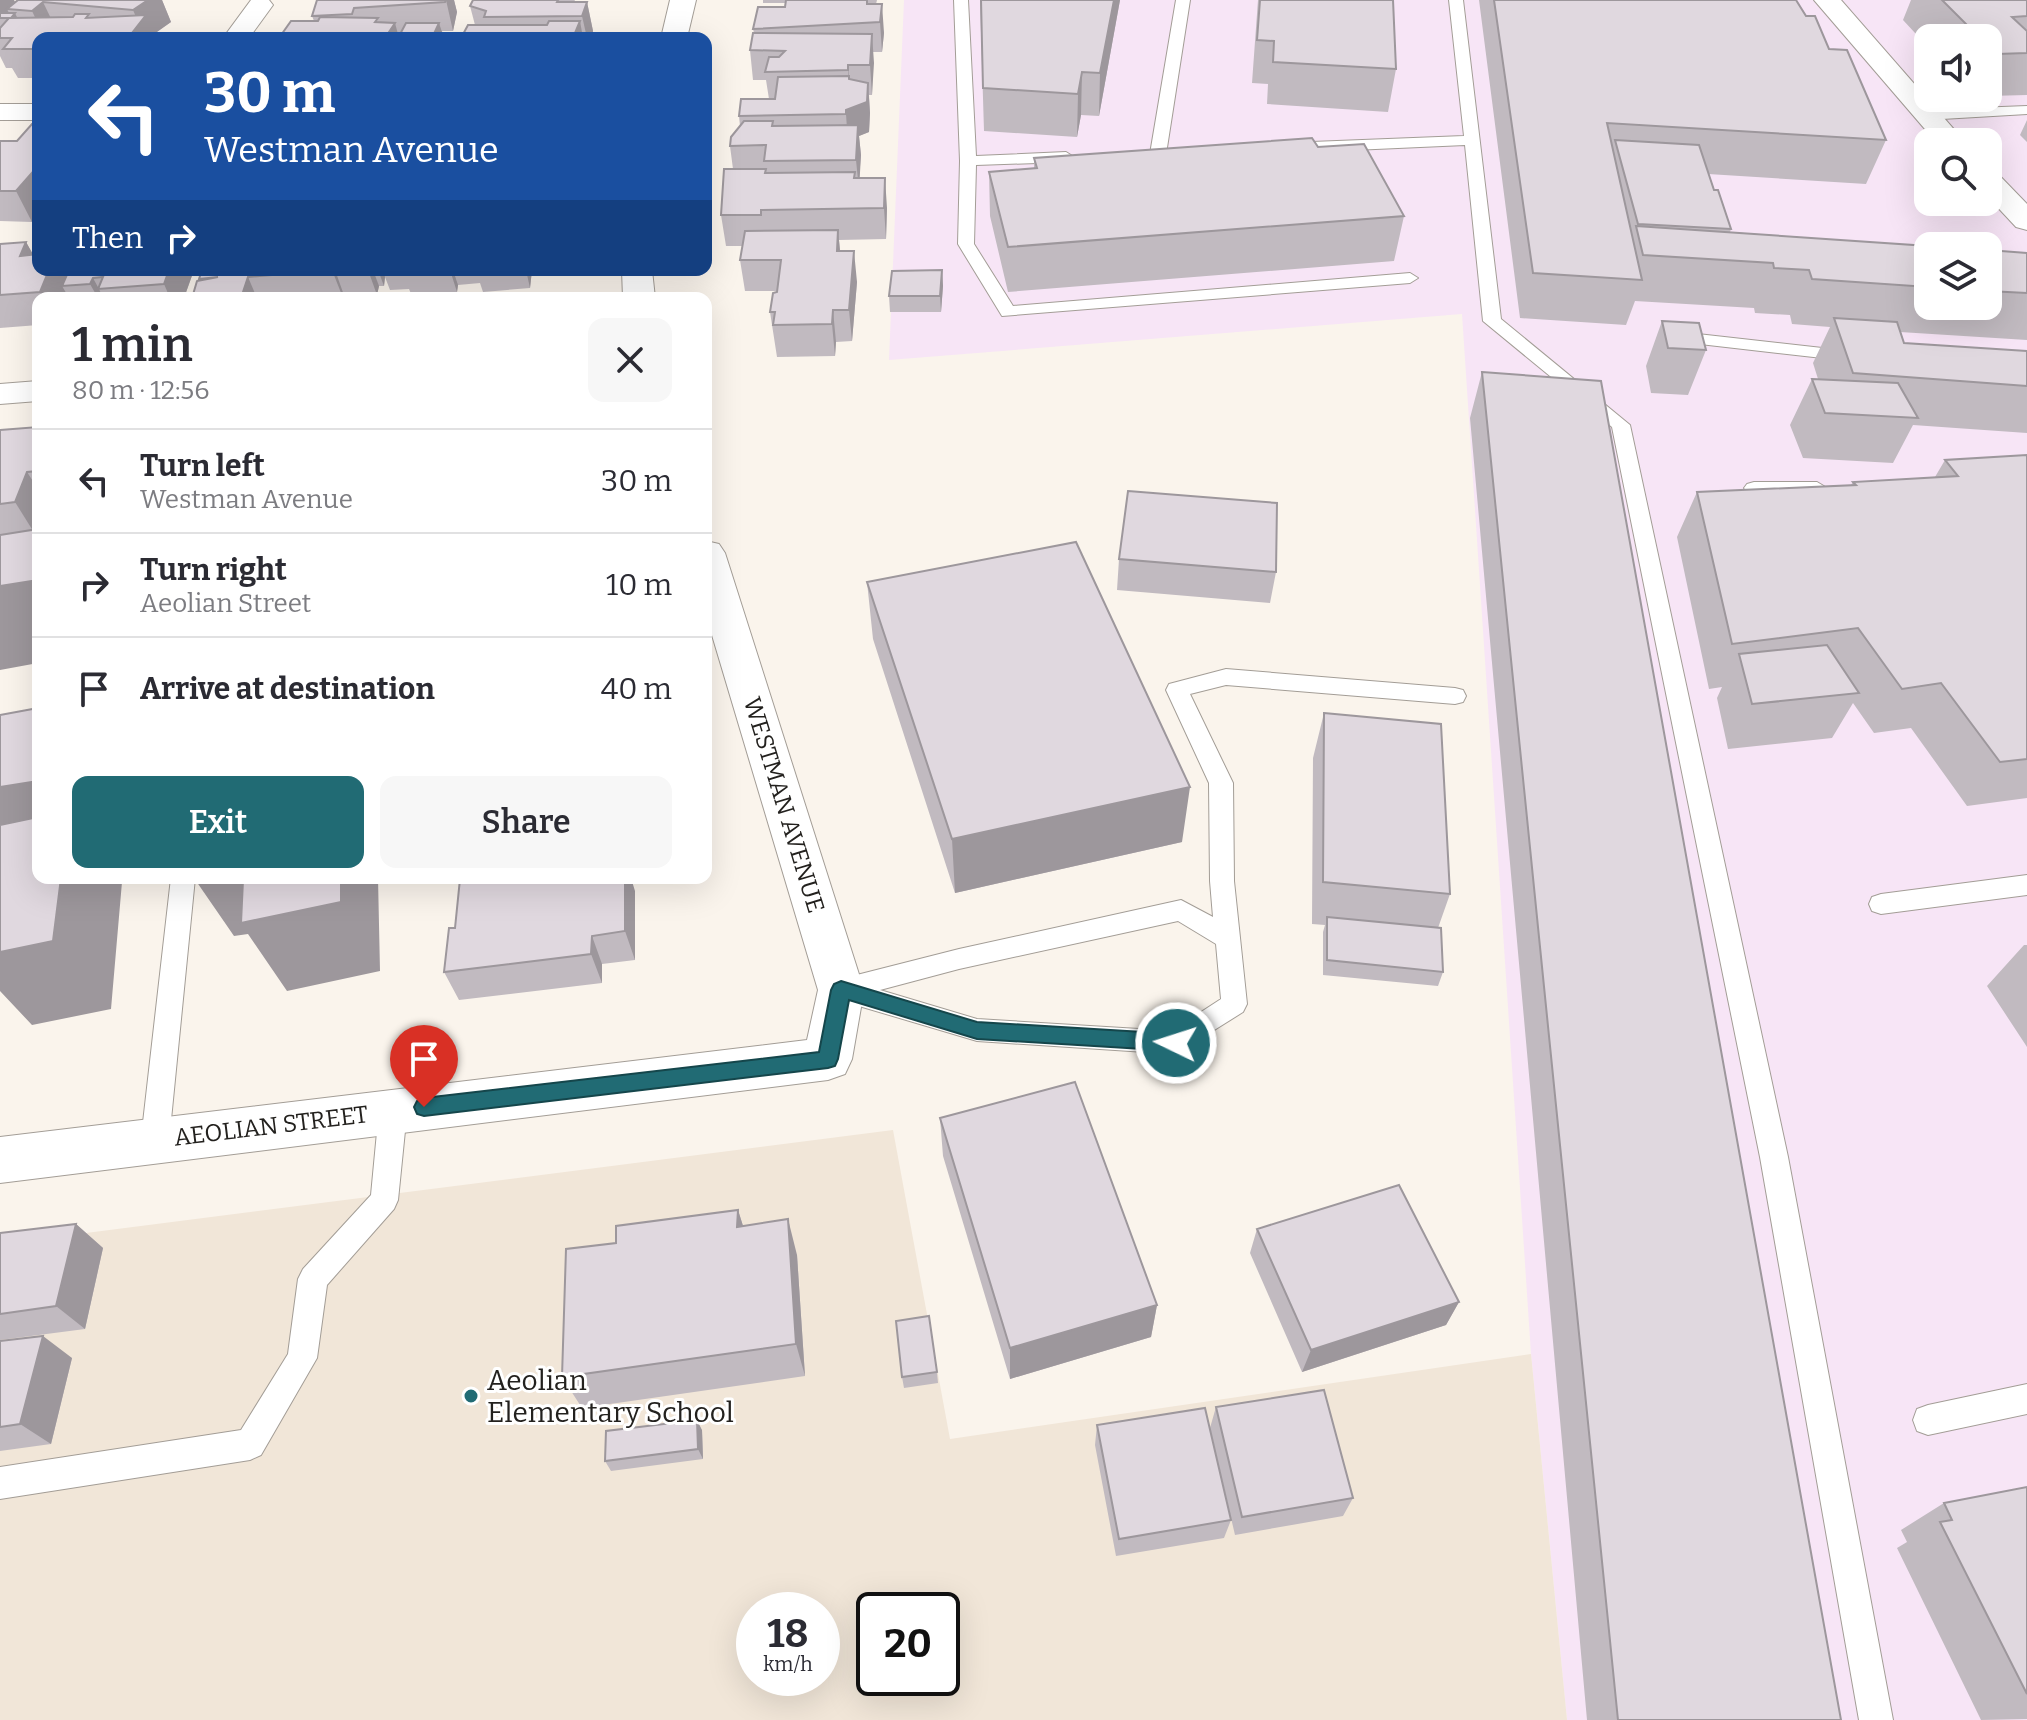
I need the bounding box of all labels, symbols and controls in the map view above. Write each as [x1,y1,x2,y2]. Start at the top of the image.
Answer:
map controls [1914,24,2002,320]
button: sound [1914,24,2002,112]
text: 30 m [204,60,335,127]
icon: left [72,64,176,168]
text: Westman Avenue [204,128,499,172]
button: search [1914,128,2002,216]
icon: right [159,216,203,260]
text: Then [72,220,143,256]
button: layers [1914,232,2002,320]
text: 1 min [72,316,193,374]
button: close [588,318,672,402]
text: 80 m · 12:56 [72,375,210,406]
text: Turn left [140,448,265,484]
icon: left [72,459,116,503]
text: 30 m [601,463,672,499]
text: Westman Avenue [140,484,353,515]
text: Turn right [140,552,287,588]
icon: right [72,563,116,607]
text: 10 m [606,567,672,603]
text: Aeolian Street [140,588,311,619]
icon: arrive [72,667,116,711]
text: Arrive at destination [140,671,435,707]
text: 40 m [601,671,672,707]
street label: WESTMAN AVENUE [738,694,830,916]
button: Exit [72,776,364,868]
button: Share [380,776,672,868]
position arrow [1134,1001,1218,1085]
pin [390,1025,458,1107]
icon: arrive [402,1037,446,1081]
street label: AEOLIAN STREET [172,1100,370,1152]
place label: Aeolian Elementary School [487,1364,734,1429]
marker: Aeolian Elementary School [462,1387,480,1405]
speed limit sign: 20 [856,1592,960,1696]
text: 18 [767,1610,809,1658]
text: km/h [763,1652,813,1676]

